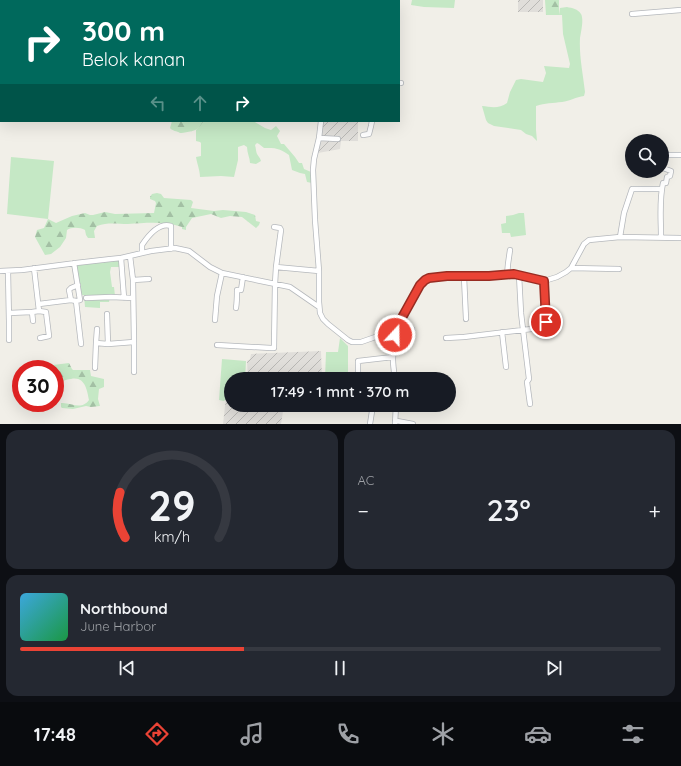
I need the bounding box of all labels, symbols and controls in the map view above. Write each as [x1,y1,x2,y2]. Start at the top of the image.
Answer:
text: 300 m [82,13,165,48]
icon: right [16,16,68,68]
text: Belok kanan [82,48,185,71]
icon: left [147,92,169,114]
icon: ahead [189,92,211,114]
icon: right [231,92,253,114]
map controls [625,134,669,178]
button: search [625,134,669,178]
pin [529,305,563,339]
icon: arrive [535,311,557,333]
position arrow [374,314,416,356]
speed limit sign: 30 [12,360,64,412]
text: 17:49 · 1 mnt · 370 m [271,382,409,401]
text: AC [358,472,374,488]
text: 29 [148,478,195,530]
text: 23° [487,491,531,529]
text: − [358,497,369,525]
text: + [649,497,661,525]
text: km/h [154,527,190,545]
text: Northbound [80,599,168,618]
text: June Harbor [80,618,156,634]
icon: previous [116,657,138,679]
icon: pause [329,657,351,679]
icon: next [543,657,565,679]
icon: directions [143,720,171,748]
icon: music [238,720,266,748]
icon: phone [334,720,362,748]
icon: climate [429,720,457,748]
icon: car [524,720,552,748]
icon: filters [619,720,647,748]
text: 17:48 [34,723,76,746]

